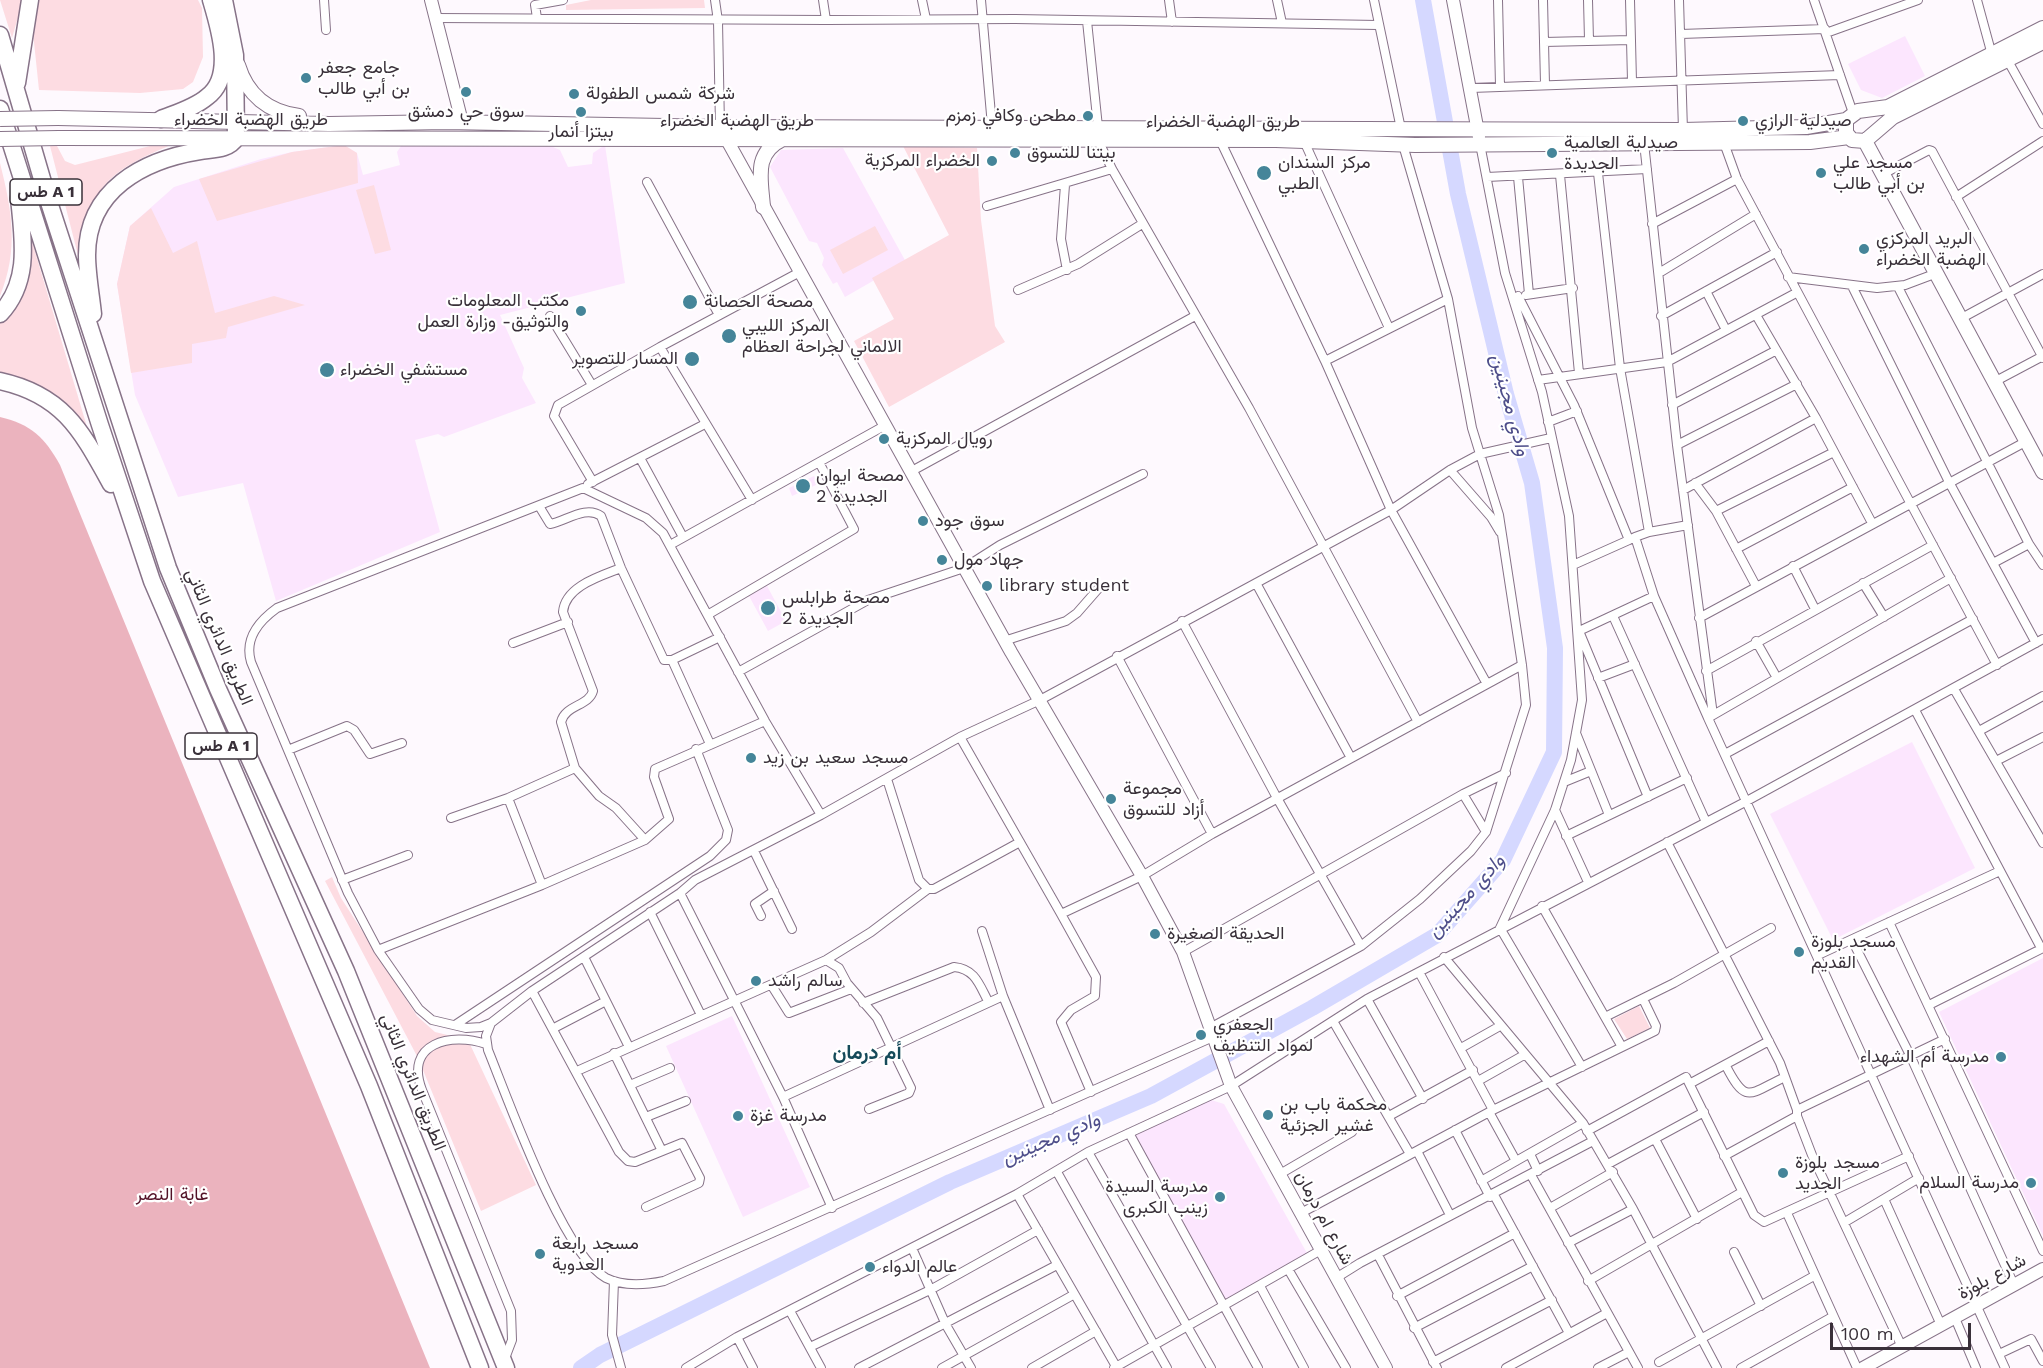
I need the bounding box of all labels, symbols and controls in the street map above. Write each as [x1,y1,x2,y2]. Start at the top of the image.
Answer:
place label: جامع جعفر بن أبي طالب [318,57,410,100]
marker: جامع جعفر بن أبي طالب [299,71,313,85]
place label: شركة شمس الطفولة [586,83,735,105]
marker: سوق حي دمشق [459,85,473,99]
marker: شركة شمس الطفولة [567,87,581,101]
place label: سوق حي دمشق [408,101,524,123]
marker: بيتزا أنمار [574,105,588,119]
place label: مطحن وكافي زمزم [946,105,1076,127]
street label: طريق الهضبة الخضراء [174,109,328,131]
marker: مطحن وكافي زمزم [1081,109,1095,123]
street label: طريق الهضبة الخضراء [660,110,814,132]
place label: صيدلية الرازي [1755,110,1851,132]
street label: طريق الهضبة الخضراء [1146,111,1300,133]
marker: صيدلية الرازي [1736,114,1750,128]
place label: بيتزا أنمار [548,121,614,143]
place label: صيدلية العالمية الجديدة [1564,132,1678,174]
place label: بيتنا للتسوق [1027,142,1116,164]
marker: بيتنا للتسوق [1008,146,1022,160]
marker: صيدلية العالمية الجديدة [1545,146,1559,160]
place label: الخضراء المركزية [865,150,980,172]
place label: مركز السندان الطبي [1278,152,1371,195]
place label: مسجد علي بن أبي طالب [1833,152,1925,195]
marker: الخضراء المركزية [985,154,999,168]
marker: مركز السندان الطبي [1255,164,1273,182]
marker: مسجد علي بن أبي طالب [1814,166,1828,180]
road number: طس A 1 [10,179,82,205]
place label: البريد المركزي الهضبة الخضراء [1876,228,1986,270]
marker: البريد المركزي الهضبة الخضراء [1857,242,1871,256]
place label: مكتب المعلومات والتوثيق- وزارة العمل [418,290,569,332]
place label: مصحة الحصانة [704,291,813,313]
marker: مصحة الحصانة [681,293,699,311]
marker: مكتب المعلومات والتوثيق- وزارة العمل [574,304,588,318]
place label: المركز الليبي الالماني لجراحة العظام [742,315,902,358]
marker: المركز الليبي الالماني لجراحة العظام [720,327,738,345]
place label: المسار للتصوير [572,348,678,370]
marker: المسار للتصوير [683,350,701,368]
water label: وادي مجينين [1485,351,1535,459]
place label: مستشفي الخضراء [340,359,468,381]
marker: مستشفي الخضراء [318,361,336,379]
place label: رويال المركزية [896,428,993,450]
marker: رويال المركزية [877,432,891,446]
place label: مصحة ايوان الجديدة 2 [816,465,904,508]
marker: مصحة ايوان الجديدة 2 [794,477,812,495]
place label: سوق جود [935,510,1004,532]
marker: سوق جود [916,514,930,528]
place label: جهاد مول [954,549,1024,571]
marker: جهاد مول [935,553,949,567]
street label: الطريق الدائري الثاني [180,565,258,709]
place label: library student [999,575,1129,597]
marker: library student [980,579,994,593]
place label: مصحة طرابلس الجديدة 2 [782,587,890,630]
marker: مصحة طرابلس الجديدة 2 [759,599,777,617]
road number: طس A 1 [185,733,257,759]
place label: مسجد سعيد بن زيد [763,747,908,769]
marker: مسجد سعيد بن زيد [744,751,758,765]
place label: مجموعة أزاد للتسوق [1123,778,1204,820]
marker: مجموعة أزاد للتسوق [1104,792,1118,806]
water label: وادي مجينين [1422,849,1510,943]
place label: الحديقة الصغيرة [1167,923,1284,945]
marker: الحديقة الصغيرة [1148,927,1162,941]
place label: مسجد بلوزة القديم [1811,931,1896,974]
marker: مسجد بلوزة القديم [1792,945,1806,959]
place label: سالم راشد [768,970,843,992]
marker: سالم راشد [749,974,763,988]
street label: الطريق الدائري الثاني [376,1010,450,1154]
place label: الجعفري لمواد التنظيف [1213,1014,1313,1056]
marker: الجعفري لمواد التنظيف [1194,1028,1208,1042]
district label: أم درمان [832,1041,902,1065]
place label: مدرسة أم الشهداء [1860,1046,1989,1068]
marker: مدرسة أم الشهداء [1994,1050,2008,1064]
place label: محكمة باب بن غشير الجزئية [1280,1094,1387,1136]
place label: مدرسة غزة [750,1105,827,1127]
water label: وادي مجينين [998,1108,1104,1170]
marker: محكمة باب بن غشير الجزئية [1261,1108,1275,1122]
marker: مدرسة غزة [731,1109,745,1123]
place label: مسجد بلوزة الجديد [1795,1152,1880,1194]
marker: مسجد بلوزة الجديد [1776,1166,1790,1180]
street label: شارع ام درمان [1290,1167,1358,1269]
place label: مدرسة السلام [1919,1172,2019,1194]
place label: مدرسة السيدة زينب الكبرى [1105,1176,1208,1218]
marker: مدرسة السلام [2024,1176,2038,1190]
park label: غابة النصر [136,1184,208,1206]
marker: مدرسة السيدة زينب الكبرى [1213,1190,1227,1204]
place label: مسجد رابعة العدوية [552,1233,639,1276]
marker: مسجد رابعة العدوية [533,1247,547,1261]
street label: شارع بلوزة [1954,1249,2030,1305]
place label: عالم الدواء [882,1256,957,1278]
marker: عالم الدواء [863,1260,877,1274]
scale bar [1833,1311,1974,1349]
text: 100 m [1841,1323,1894,1344]

